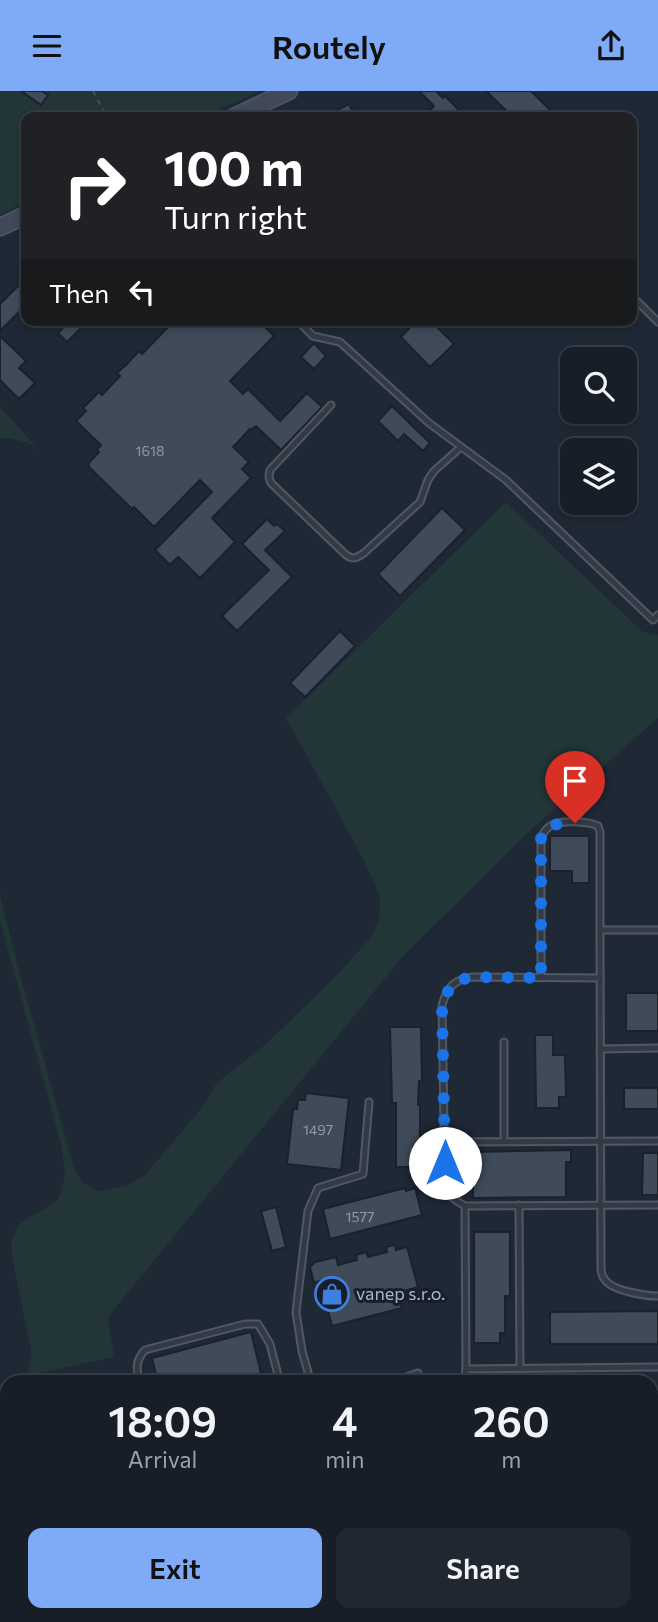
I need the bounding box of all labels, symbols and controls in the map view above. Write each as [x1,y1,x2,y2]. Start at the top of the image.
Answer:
text: Routely [272,26,386,66]
icon: menu [28,27,66,65]
icon: share [592,27,630,65]
text: 100 m [164,136,303,196]
icon: right [49,140,140,231]
text: Turn right [164,196,307,236]
icon: left [123,273,161,311]
text: Then [49,277,109,308]
map controls [560,347,637,515]
button: search [560,347,637,424]
button: layers [560,438,637,515]
house number: 1618 [136,442,164,459]
pin [545,751,605,823]
icon: arrive [556,762,594,800]
house number: 1497 [303,1121,333,1138]
position arrow [408,1126,482,1200]
house number: 1577 [346,1208,374,1225]
shop icon: vanep s.r.o. [313,1275,351,1313]
place label: vanep s.r.o. [356,1282,445,1304]
text: 18:09 [108,1394,217,1446]
text: 4 [332,1394,358,1446]
text: 260 [473,1394,550,1446]
text: Arrival [128,1445,197,1473]
text: min [325,1445,364,1473]
text: m [501,1445,521,1473]
button: Exit [28,1528,322,1608]
button: Share [336,1528,630,1608]

